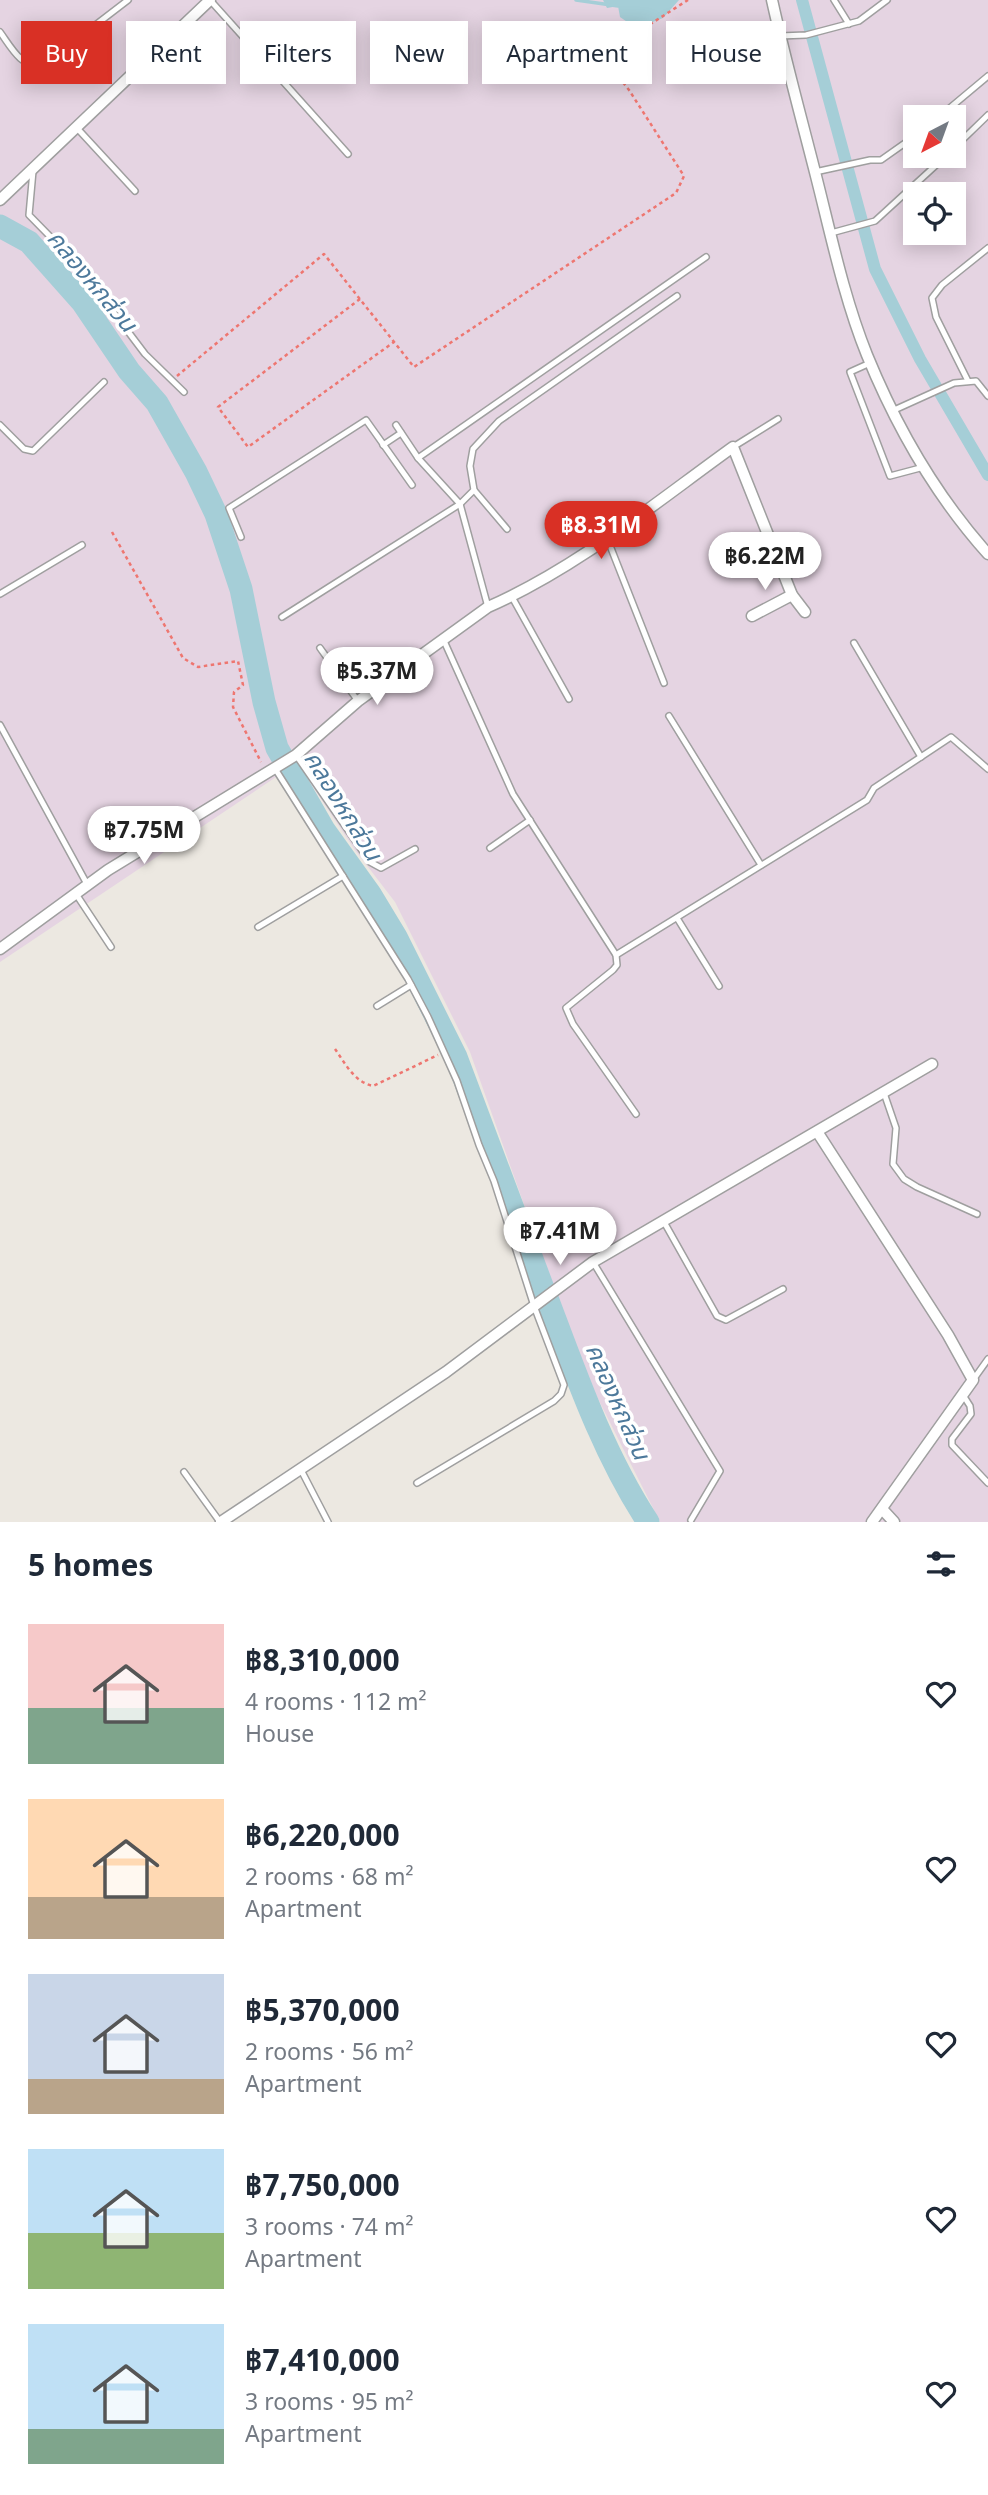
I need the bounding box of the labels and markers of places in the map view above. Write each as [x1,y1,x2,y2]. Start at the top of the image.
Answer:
pin: ฿8.31M [544,502,658,561]
pin: ฿6.22M [708,532,822,592]
pin: ฿5.37M [320,648,434,707]
pin: ฿7.75M [87,806,201,866]
pin: ฿7.41M [503,1208,617,1267]

